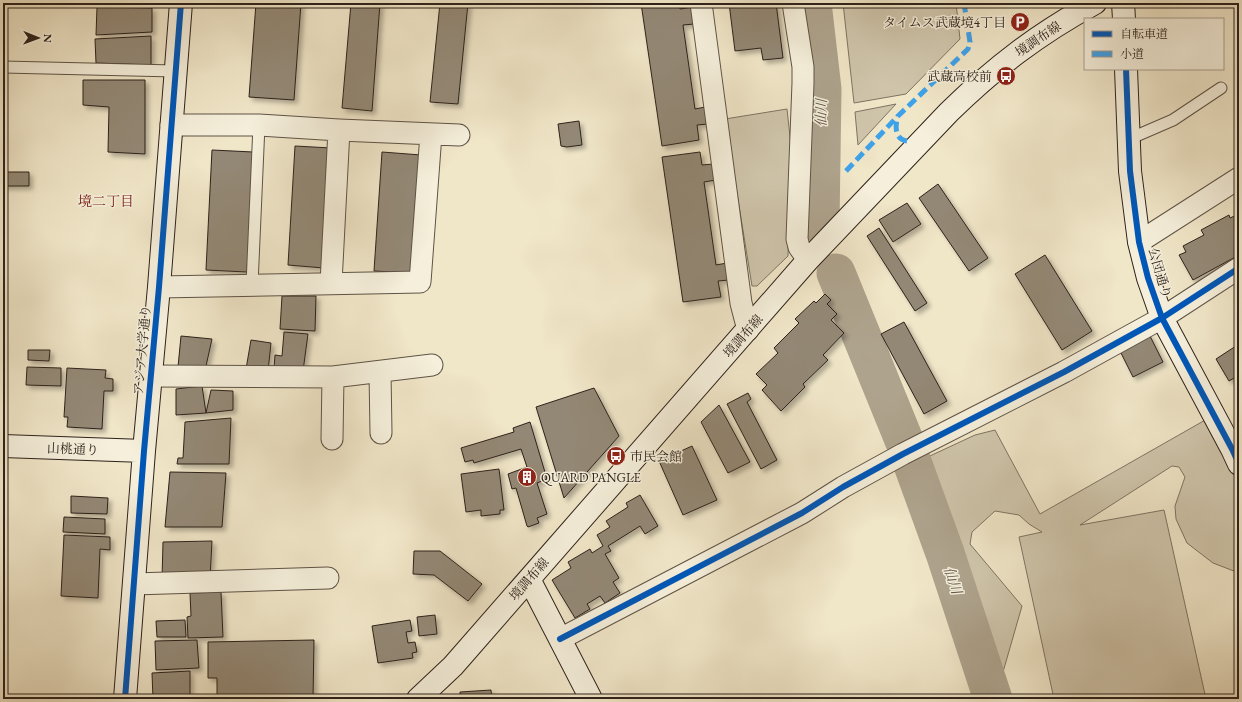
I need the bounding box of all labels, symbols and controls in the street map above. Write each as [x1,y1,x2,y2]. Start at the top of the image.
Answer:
parking icon: タイムス武蔵境4丁目 [1009,11,1031,33]
place label: タイムス武蔵境4丁目 [883,14,1006,31]
street label: 境調布線 [1012,17,1064,61]
north arrow [18,18,58,58]
legend [1084,18,1224,70]
text: 自転車道 [1120,26,1168,42]
text: N [41,34,55,43]
text: 小道 [1120,46,1144,62]
bus stop icon: 武蔵高校前 [995,65,1017,87]
place label: 武蔵高校前 [927,68,992,85]
water label: 仙川 [812,97,830,127]
district label: 境二丁目 [78,192,134,210]
street label: 公団通り [1145,246,1175,300]
street label: アジア大学通り [130,304,154,396]
street label: 境調布線 [720,311,766,361]
street label: 山桃通り [47,440,99,458]
bus stop icon: 市民会館 [605,445,627,467]
place label: 市民会館 [630,448,682,465]
building icon: QUARD PANGLE [516,466,538,488]
place label: QUARD PANGLE [541,469,641,486]
street label: 境調布線 [506,554,552,604]
water label: 仙川 [940,564,967,598]

